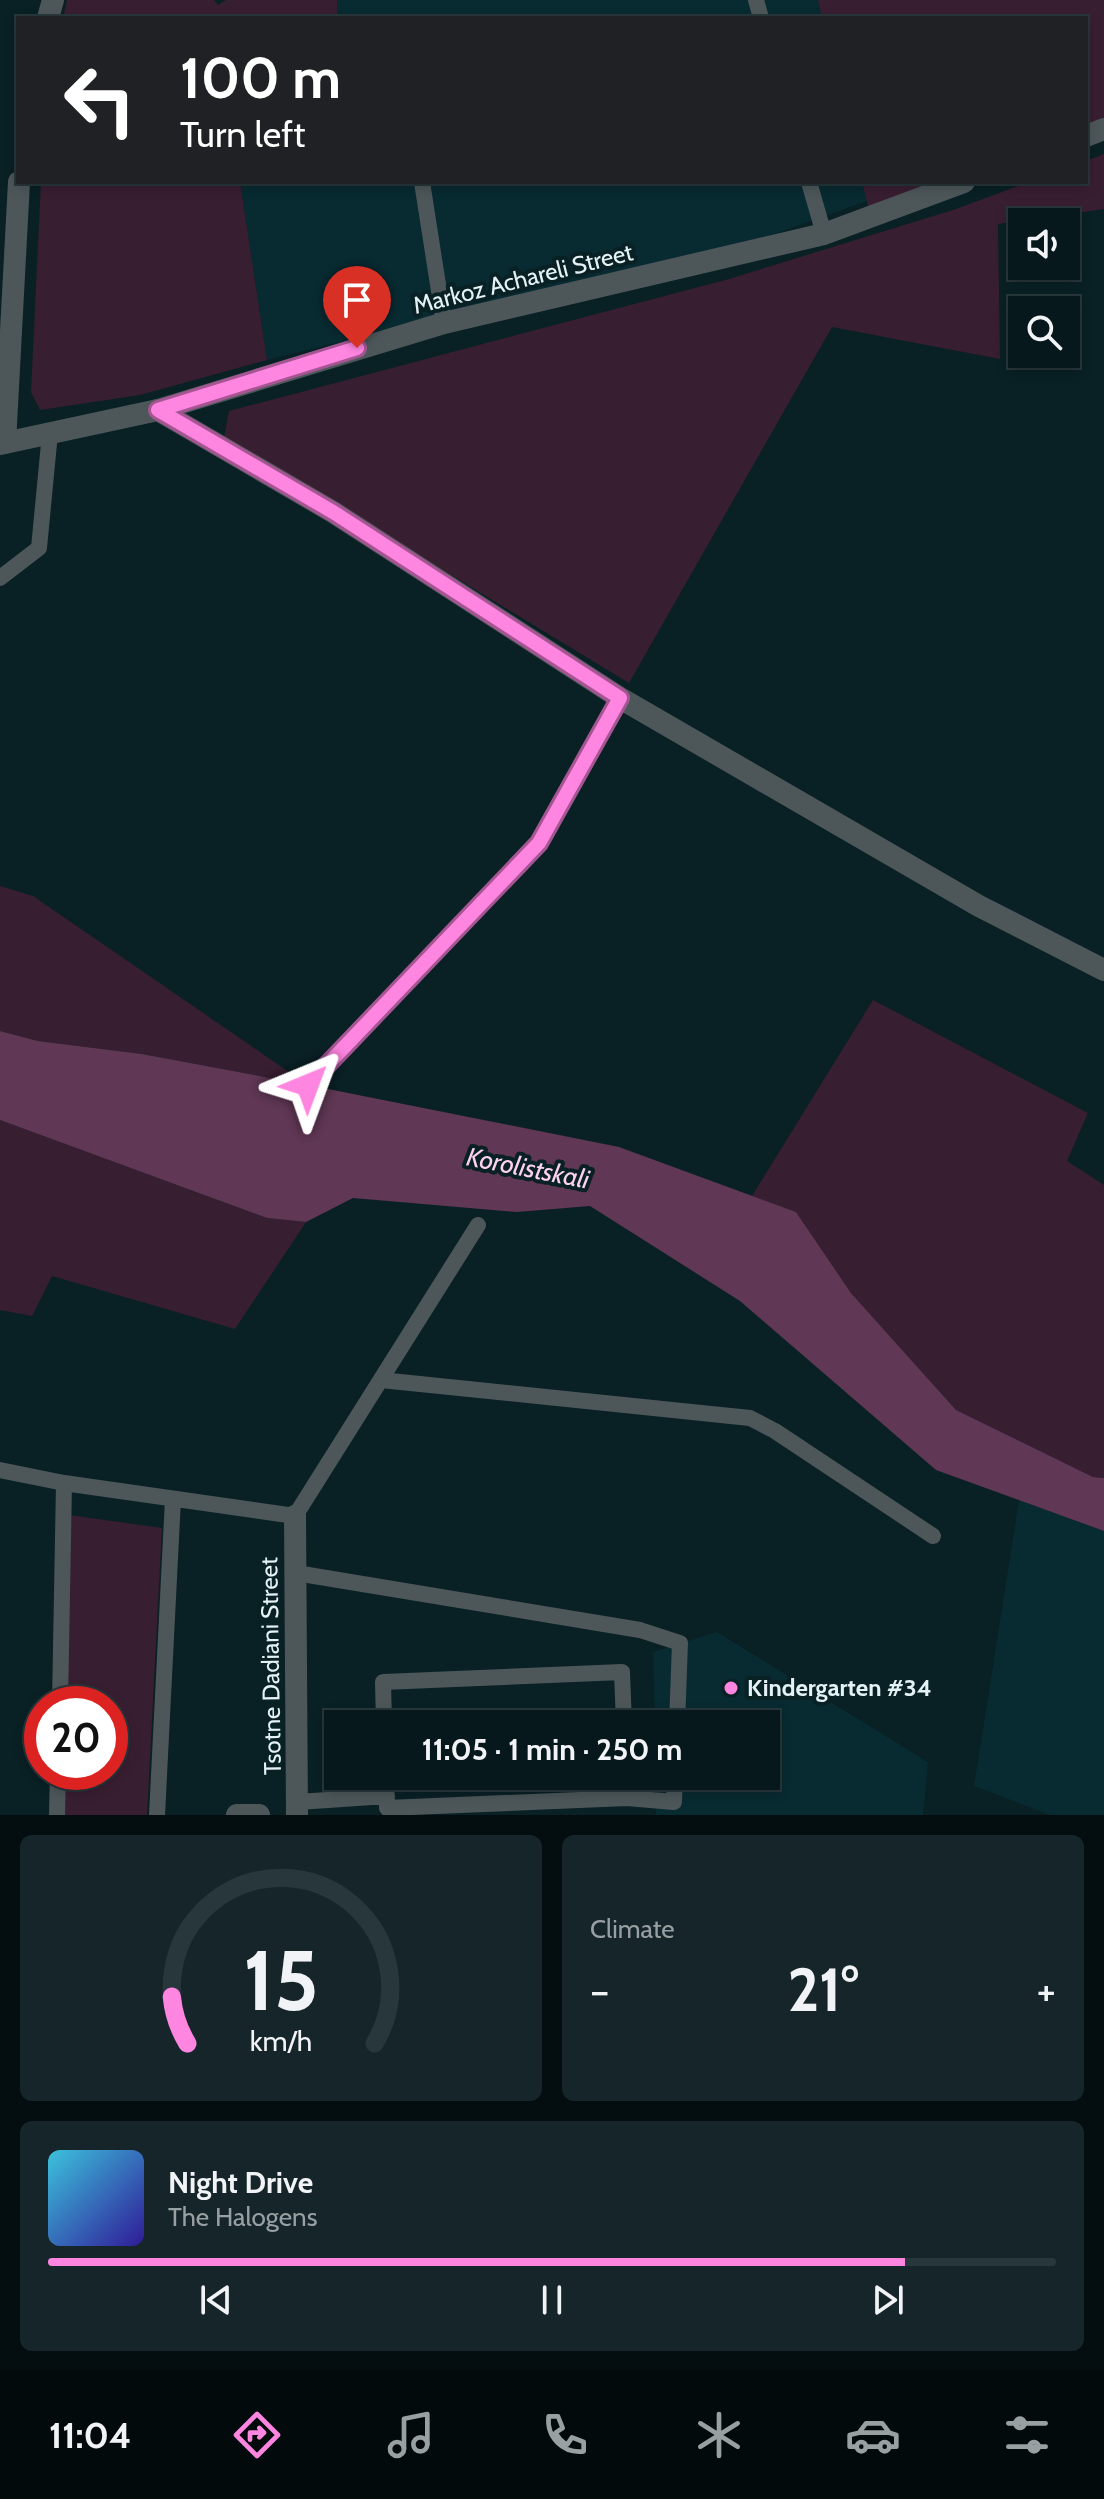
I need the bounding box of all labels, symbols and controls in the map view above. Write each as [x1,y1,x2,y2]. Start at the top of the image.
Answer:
text: 100 m [180,44,341,112]
icon: left [48,48,152,152]
text: Turn left [180,112,305,156]
map controls [1008,208,1080,368]
button: sound [1008,208,1080,280]
street label: Markoz Achareli Street [410,237,636,320]
pin [323,266,391,348]
icon: arrive [335,278,379,322]
button: search [1008,296,1080,368]
position arrow [266,1043,350,1127]
water label: Korolistskali [464,1140,593,1196]
street label: Tsotne Dadiani Street [254,1557,287,1775]
place label: Kindergarten #34 [747,1673,932,1702]
marker: Kindergarten #34 [722,1679,740,1697]
speed limit sign: 20 [24,1686,128,1790]
text: 11:05 · 1 min · 250 m [422,1731,682,1768]
text: Climate [590,1913,675,1945]
text: 15 [243,1930,319,2031]
text: 21° [787,1953,859,2026]
text: − [590,1964,609,2017]
text: + [1037,1964,1056,2017]
text: km/h [250,2023,312,2058]
text: Night Drive [168,2164,313,2201]
text: The Halogens [168,2201,317,2233]
icon: previous [194,2278,238,2322]
icon: pause [530,2278,574,2322]
icon: next [866,2278,910,2322]
icon: directions [229,2407,285,2463]
icon: music [383,2407,439,2463]
icon: phone [537,2407,593,2463]
icon: climate [691,2407,747,2463]
icon: car [845,2407,901,2463]
icon: filters [999,2407,1055,2463]
text: 11:04 [49,2413,131,2457]

